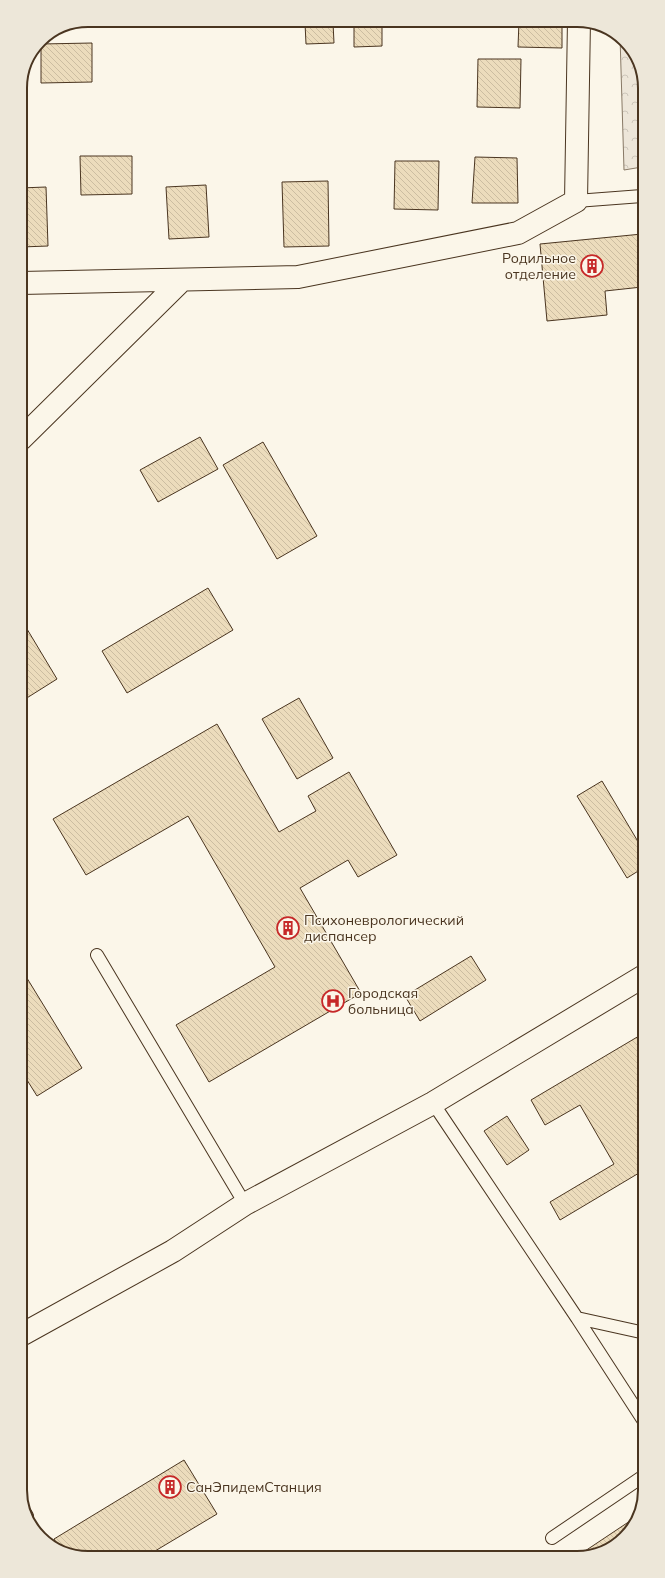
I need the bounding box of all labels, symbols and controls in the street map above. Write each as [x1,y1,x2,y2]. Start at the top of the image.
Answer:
place label: Родильное отделение [502,249,576,283]
building icon: Родильное отделение [579,253,605,279]
place label: Психоневрологический диспансер [304,911,464,945]
building icon: Психоневрологический диспансер [275,915,301,941]
place label: Городская больница [348,984,418,1018]
hospital icon: Городская больница [320,988,346,1014]
building icon: СанЭпидемСтанция [157,1474,183,1500]
place label: СанЭпидемСтанция [186,1478,322,1496]

